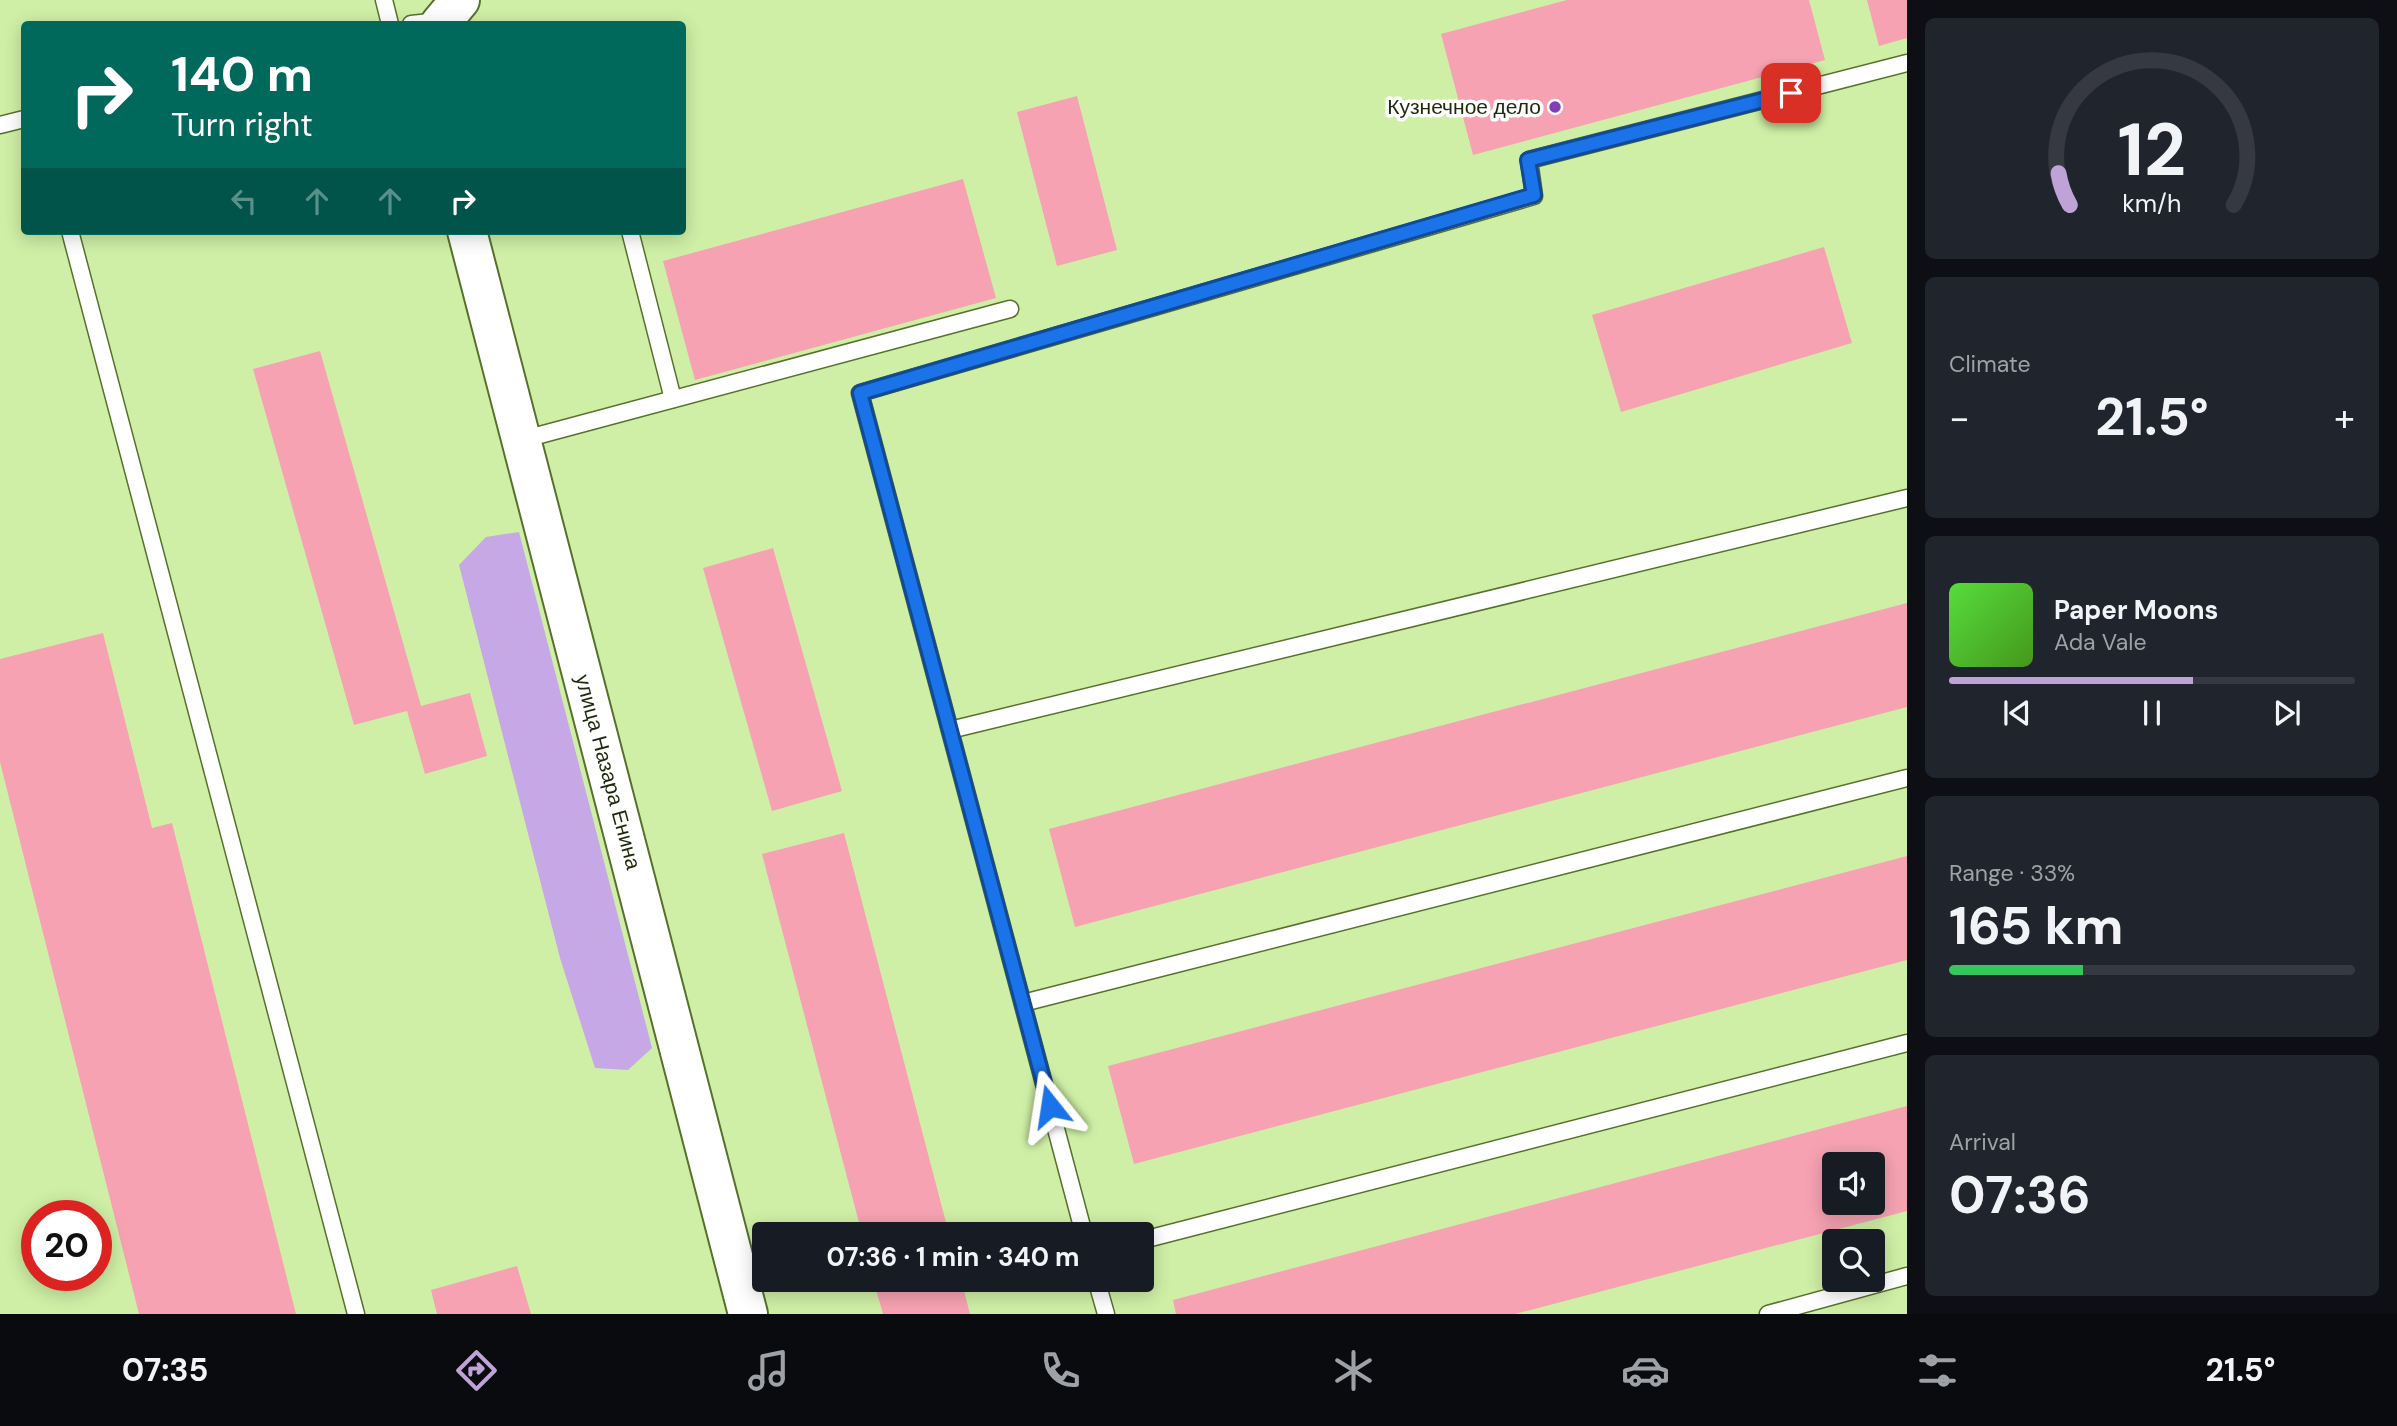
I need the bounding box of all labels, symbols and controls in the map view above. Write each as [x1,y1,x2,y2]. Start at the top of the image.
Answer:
text: 140 m [171,42,313,106]
icon: right [56,49,147,140]
pin [1761,63,1821,123]
icon: arrive [1772,74,1810,112]
place label: Кузнечное дело [1387,93,1541,121]
marker: Кузнечное дело [1547,99,1563,115]
text: 12 [2118,103,2186,198]
text: Turn right [171,104,313,146]
icon: left [225,182,263,220]
icon: ahead [298,182,336,220]
icon: ahead [371,182,409,220]
icon: right [444,182,482,220]
text: km/h [2122,186,2182,219]
text: Climate [1949,349,2031,379]
text: 21.5° [2095,383,2209,451]
text: − [1949,393,1970,443]
text: + [2334,393,2355,443]
text: Paper Moons [2054,593,2218,627]
text: Ada Vale [2054,627,2147,657]
street label: улица Назара Енина [568,671,648,873]
icon: previous [1998,694,2036,732]
icon: pause [2133,694,2171,732]
icon: next [2268,694,2306,732]
text: Range · 33% [1949,858,2075,888]
text: 165 km [1949,892,2123,960]
position arrow [1013,1069,1087,1143]
text: Arrival [1949,1127,2016,1157]
map controls [1822,1152,1885,1292]
button: sound [1822,1152,1885,1215]
text: 07:36 [1949,1161,2091,1229]
speed limit sign: 20 [21,1200,112,1291]
button: search [1822,1229,1885,1292]
text: 07:36 · 1 min · 340 m [826,1240,1080,1274]
icon: directions [452,1346,501,1395]
icon: music [744,1346,793,1395]
icon: phone [1036,1346,1085,1395]
icon: climate [1329,1346,1378,1395]
icon: car [1621,1346,1670,1395]
icon: filters [1913,1346,1962,1395]
text: 07:35 [122,1349,209,1391]
text: 21.5° [2206,1349,2275,1391]

